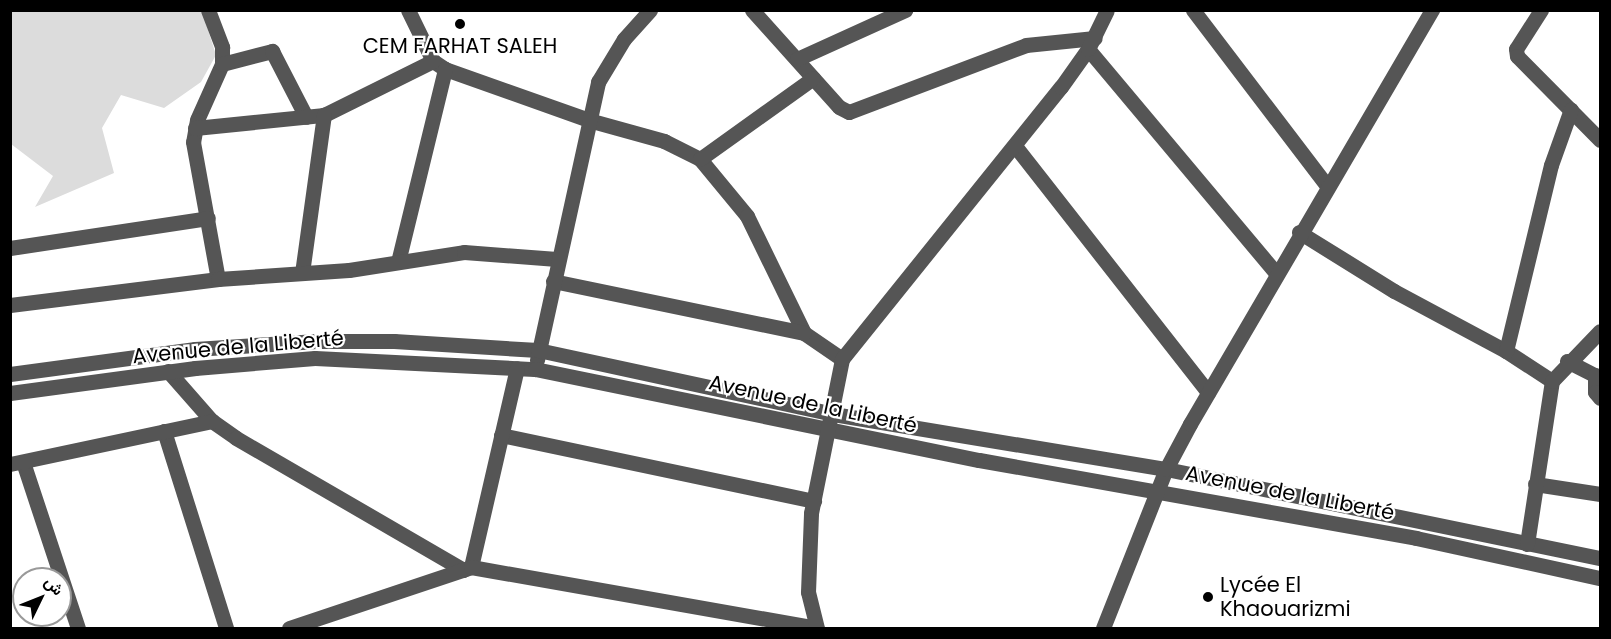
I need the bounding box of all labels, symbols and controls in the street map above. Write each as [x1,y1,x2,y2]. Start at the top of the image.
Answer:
marker: CEM FARHAT SALEH [453,17,467,31]
place label: CEM FARHAT SALEH [363,33,557,59]
street label: Avenue de la Liberté [131,325,345,369]
street label: Avenue de la Liberté [707,370,919,438]
street label: Avenue de la Liberté [1183,460,1397,526]
north arrow [12,567,72,627]
text: ش [39,571,69,601]
place label: Lycée El Khaouarizmi [1220,572,1351,622]
marker: Lycée El Khaouarizmi [1201,590,1215,604]

